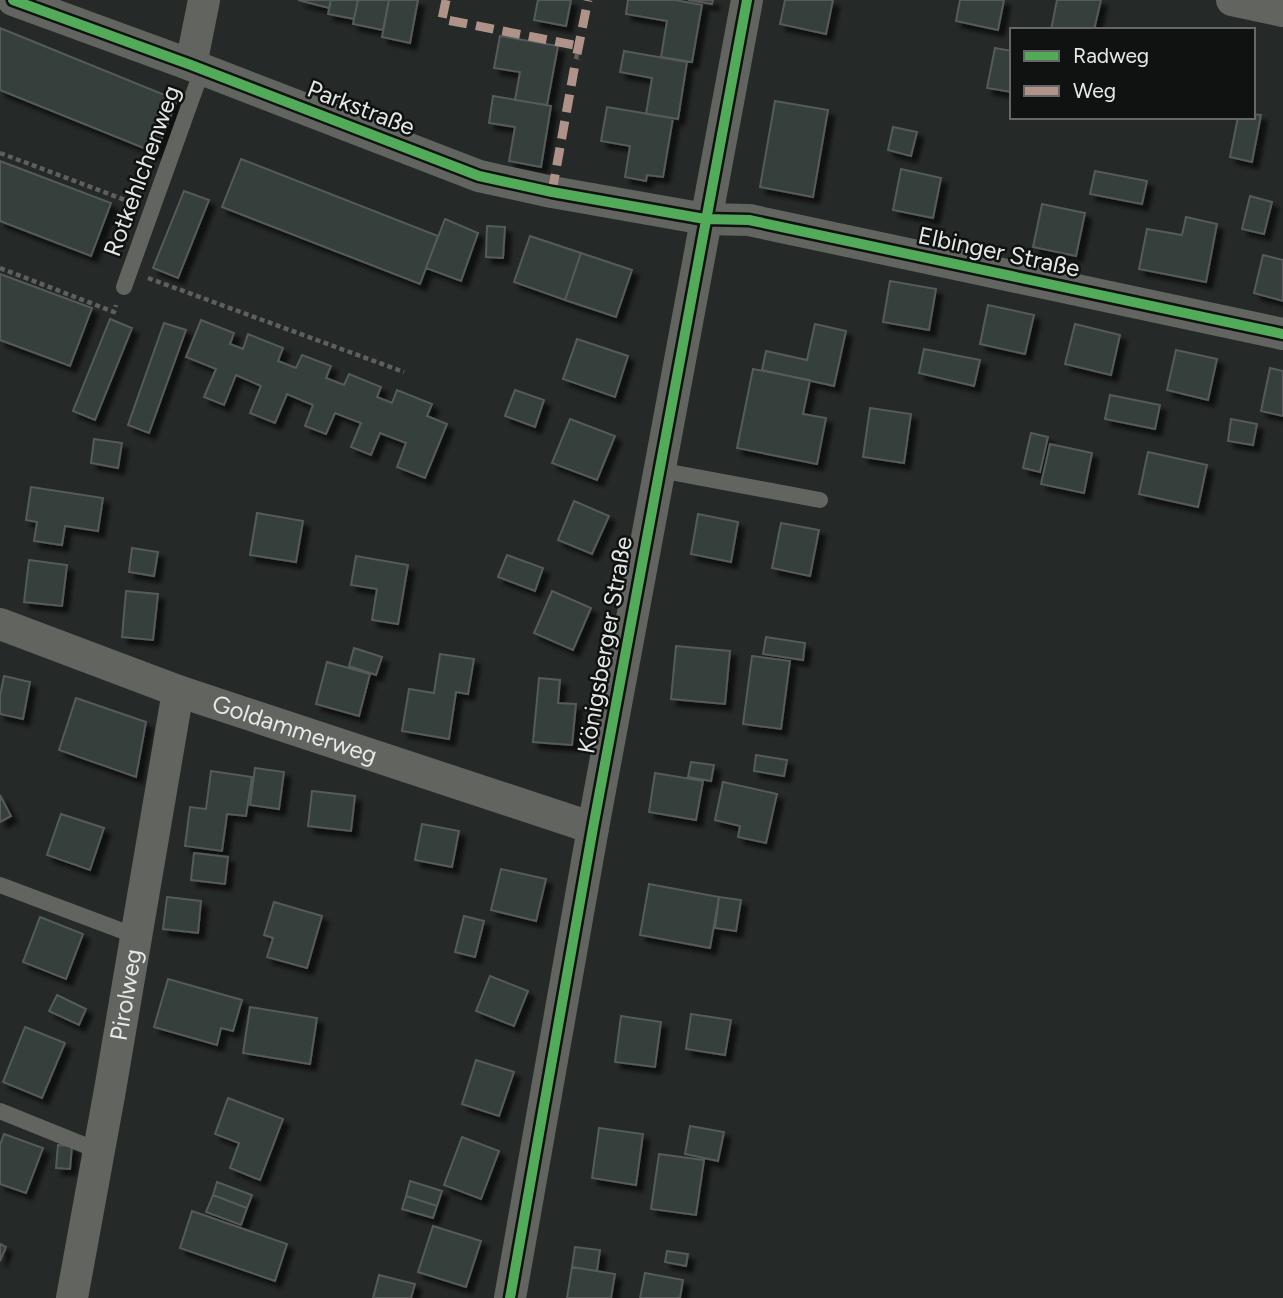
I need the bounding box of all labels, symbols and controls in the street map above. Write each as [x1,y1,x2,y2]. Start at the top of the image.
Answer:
legend [1010,28,1255,119]
text: Radweg [1073,43,1149,68]
street label: Parkstraße [303,74,419,141]
text: Weg [1073,78,1116,103]
street label: Rotkehlchenweg [97,81,186,260]
street label: Elbinger Straße [916,220,1083,283]
street label: Königsberger Straße [571,534,638,756]
street label: Goldammerweg [209,688,381,770]
street label: Pirolweg [104,947,148,1043]

